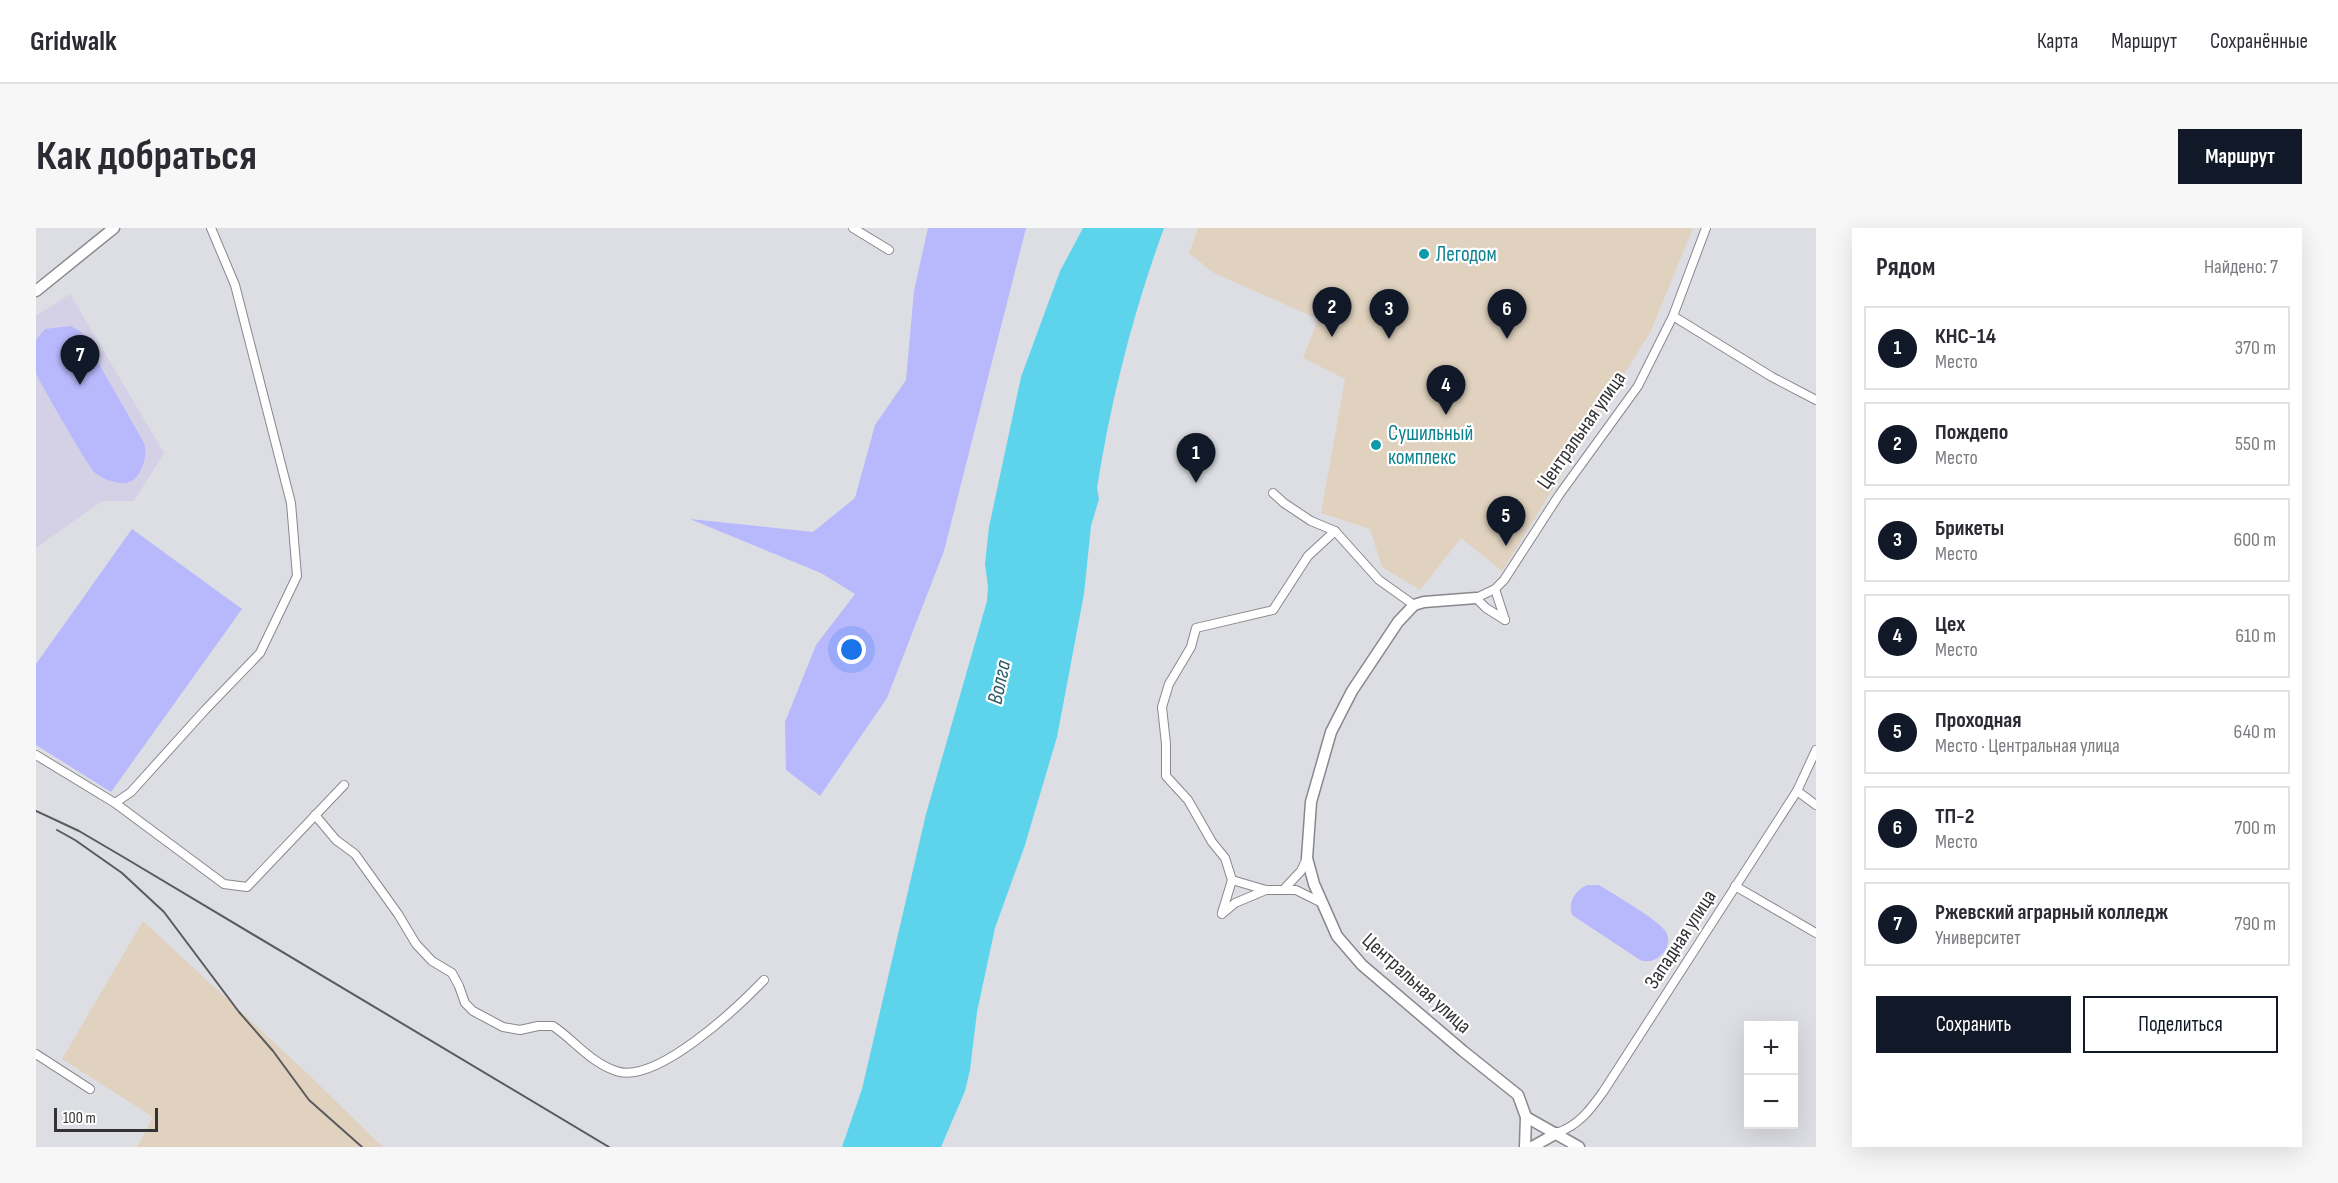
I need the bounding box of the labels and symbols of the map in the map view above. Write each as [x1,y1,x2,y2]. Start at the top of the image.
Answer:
place label: Легодом [1436,242,1497,267]
marker: Легодом [1417,247,1431,261]
pin: 2 [1312,288,1352,337]
pin: 3 [1370,290,1408,339]
pin: 6 [1488,290,1526,339]
pin: 7 [60,336,99,385]
pin: 4 [1426,366,1466,415]
street label: Центральная улица [1532,367,1631,494]
place label: Сушильный комплекс [1388,421,1473,470]
pin: 1 [1176,434,1216,483]
marker: Сушильный комплекс [1369,438,1383,452]
pin: 5 [1486,496,1526,546]
your location [837,635,866,664]
water label: Волга [982,658,1017,707]
street label: Западная улица [1639,885,1722,993]
street label: Центральная улица [1357,928,1476,1039]
scale bar [54,1105,158,1132]

